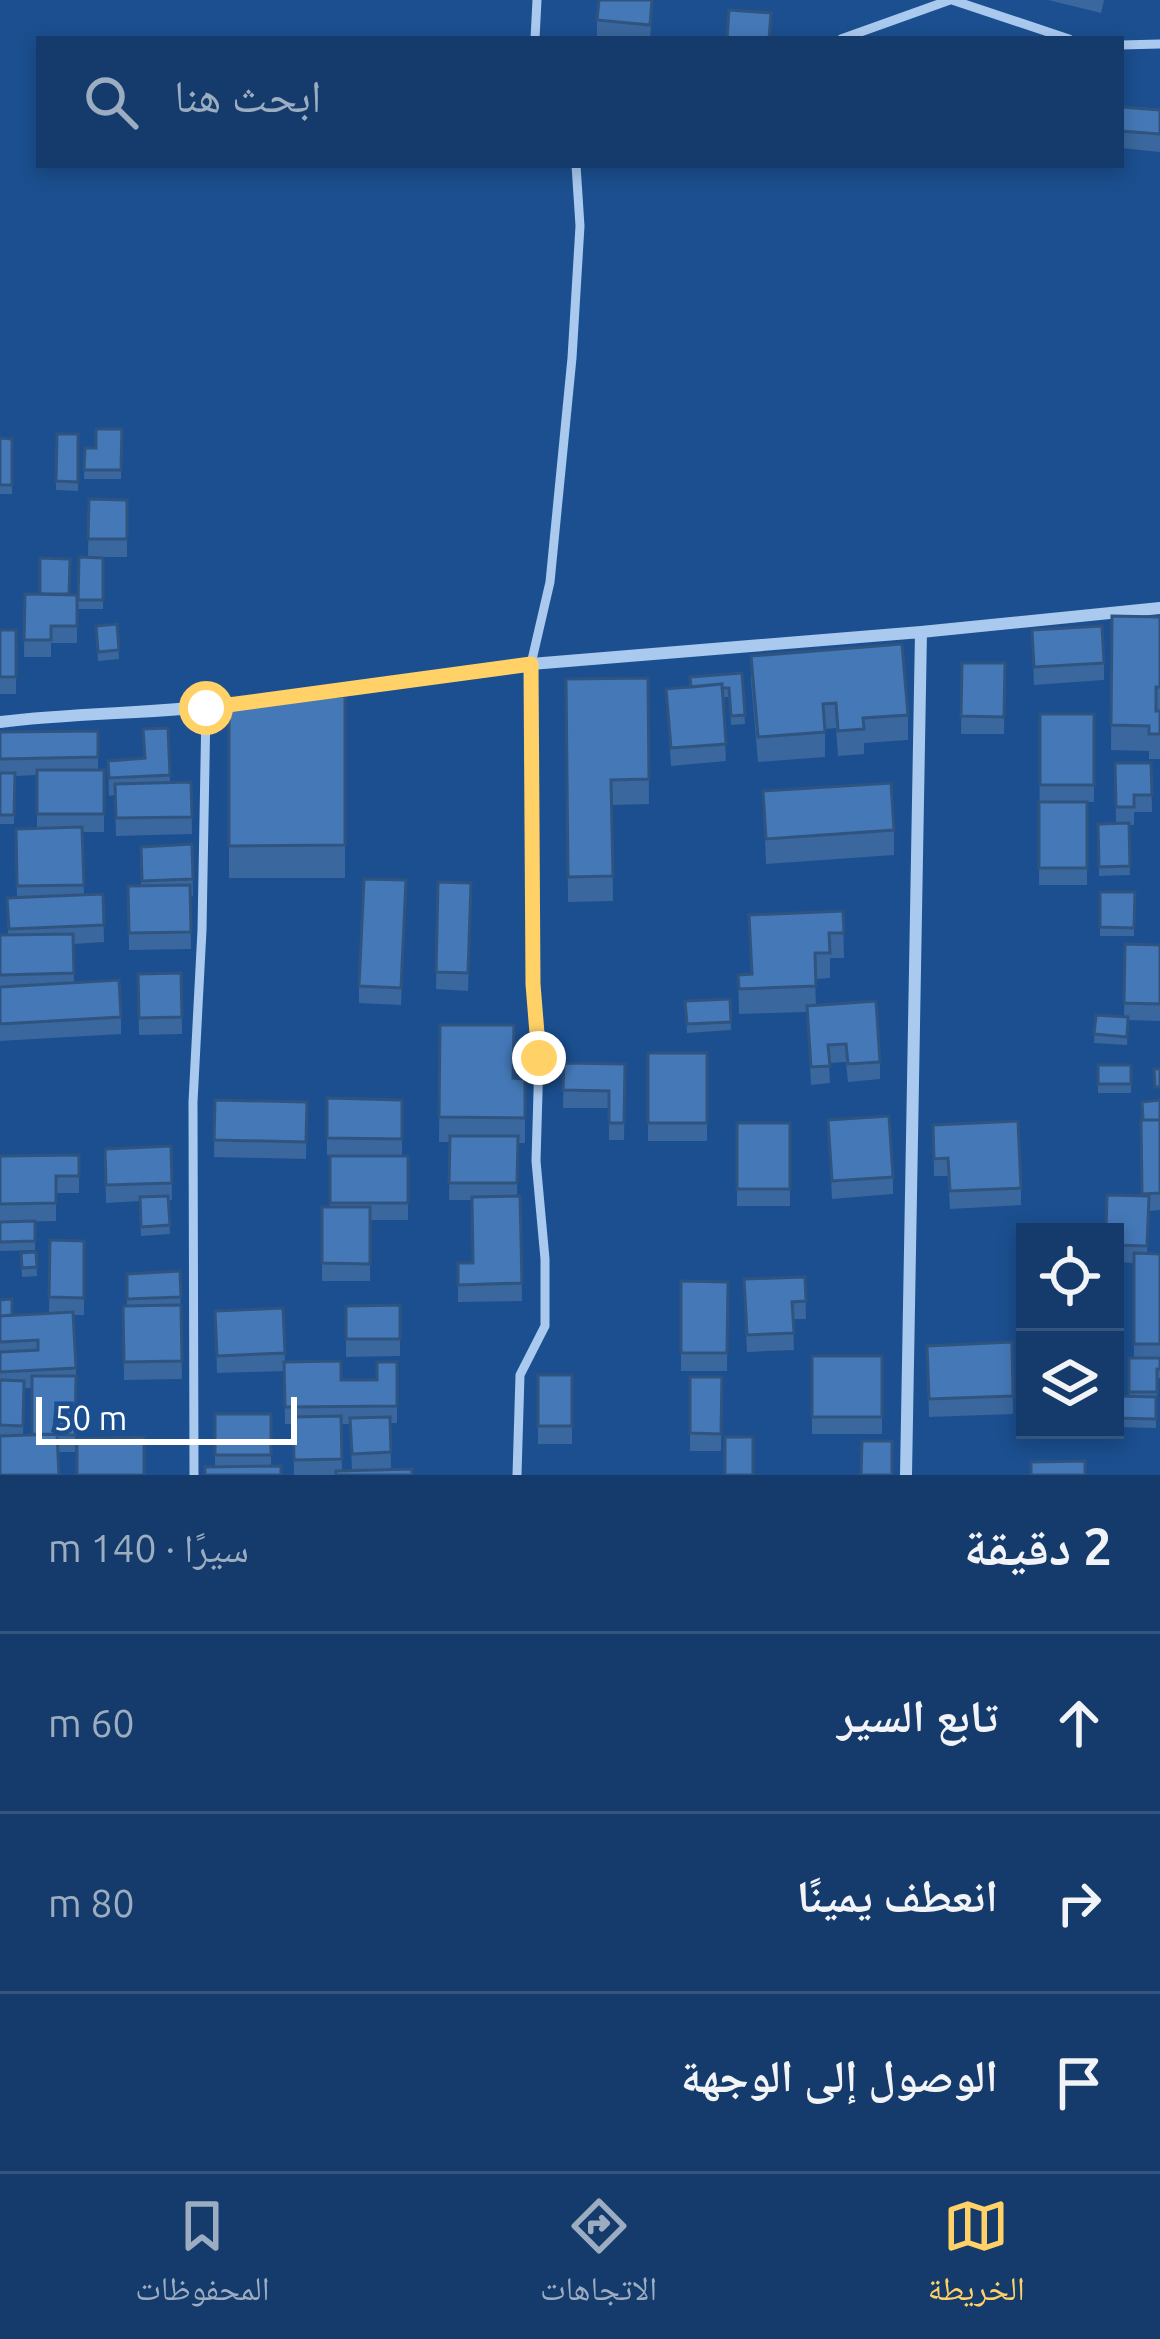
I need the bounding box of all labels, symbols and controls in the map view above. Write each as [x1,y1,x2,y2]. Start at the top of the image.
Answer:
search box [36,36,1124,168]
icon: search [78,69,144,135]
text: ابحث هنا [174,70,322,121]
route start [179,681,233,735]
route end [512,1031,566,1085]
map controls [1016,1223,1124,1439]
button: locate [1016,1223,1124,1331]
button: layers [1016,1331,1124,1439]
scale bar [36,1391,297,1444]
text: 50 m [54,1399,127,1436]
text: 2 دقيقة [964,1517,1112,1575]
text: سيرًا · 140 m [48,1526,249,1569]
text: تابع السير [837,1690,998,1741]
icon: ahead [1046,1690,1112,1756]
text: 60 m [48,1701,135,1744]
text: انعطف يمينًا [796,1870,998,1921]
icon: right [1046,1870,1112,1936]
text: 80 m [48,1881,135,1924]
text: الوصول إلى الوجهة [681,2050,998,2101]
icon: arrive [1046,2050,1112,2116]
tab: المحفوظات [135,2193,270,2321]
tab: الاتجاهات [540,2193,657,2321]
tab: الخريطة [928,2193,1025,2321]

